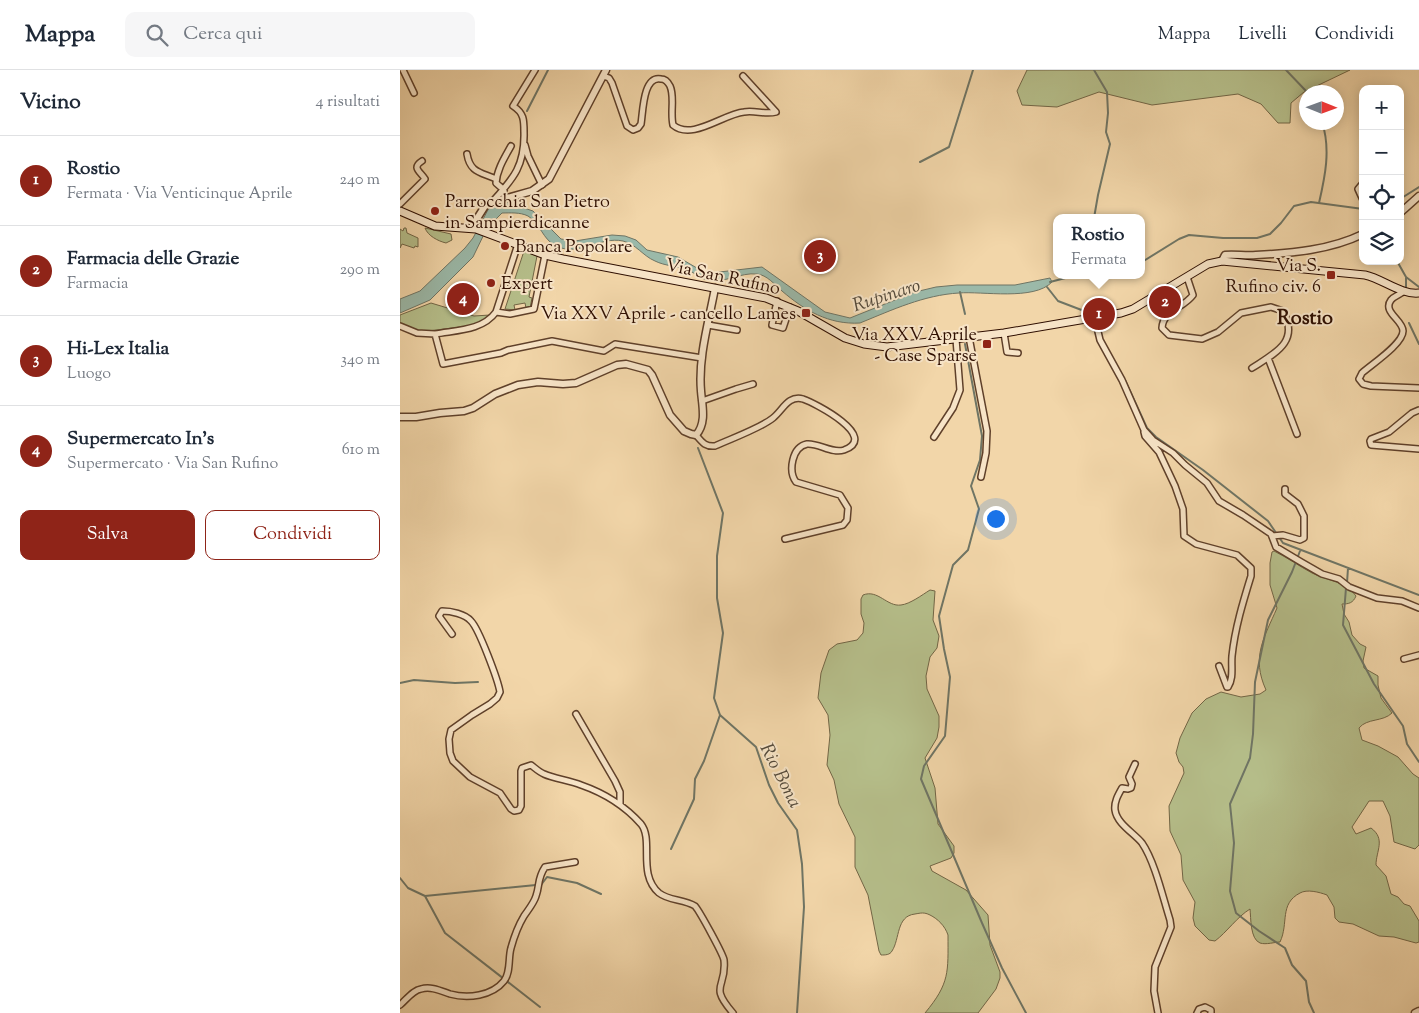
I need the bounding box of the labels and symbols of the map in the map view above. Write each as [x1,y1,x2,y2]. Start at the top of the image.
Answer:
north arrow [1299,85,1344,130]
place label: Parrocchia San Pietro in Sampierdicanne [445,190,610,237]
marker: Parrocchia San Pietro in Sampierdicanne [429,205,441,217]
place label: Banca Popolare [515,235,632,261]
pin: 3 [804,237,836,275]
marker: Banca Popolare [499,240,511,252]
street label: Via San Rufino [663,253,783,303]
place label: Via S. Rufino civ. 6 [1225,254,1321,301]
marker: Via S. Rufino civ. 6 [1325,269,1337,281]
place label: Expert [501,272,553,298]
water label: Rupinaro [849,273,924,320]
marker: Expert [485,277,497,289]
pin: 4 [447,280,479,318]
pin: 2 [1149,283,1181,321]
pin: 1 [1083,295,1115,333]
place label: Via XXV Aprile - cancello Lames [540,302,796,328]
district label: Rostio [1277,305,1333,334]
marker: Via XXV Aprile - cancello Lames [800,307,812,319]
place label: Via XXV Aprile - Case Sparse [851,323,977,370]
marker: Via XXV Aprile - Case Sparse [981,338,993,350]
your location [983,506,1009,532]
water label: Rio Bona [752,739,808,813]

